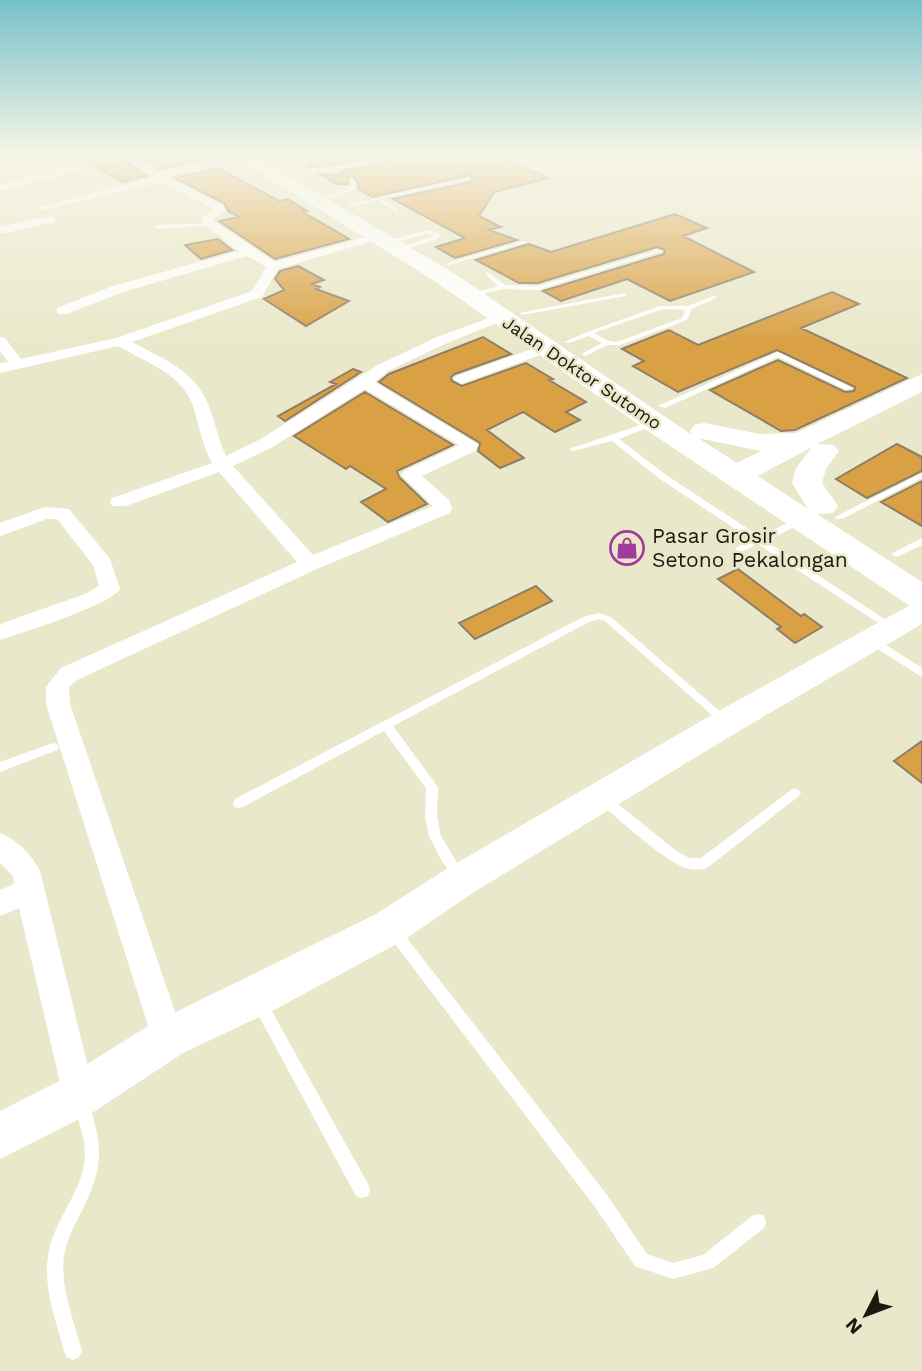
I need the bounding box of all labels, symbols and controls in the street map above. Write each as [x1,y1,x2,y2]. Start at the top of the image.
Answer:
street label: Jalan Doktor Sutomo [499,312,666,434]
place label: Pasar Grosir Setono Pekalongan [652,523,848,572]
shop icon: Pasar Grosir Setono Pekalongan [608,529,646,567]
north arrow [831,1280,901,1350]
text: N [840,1313,867,1339]

